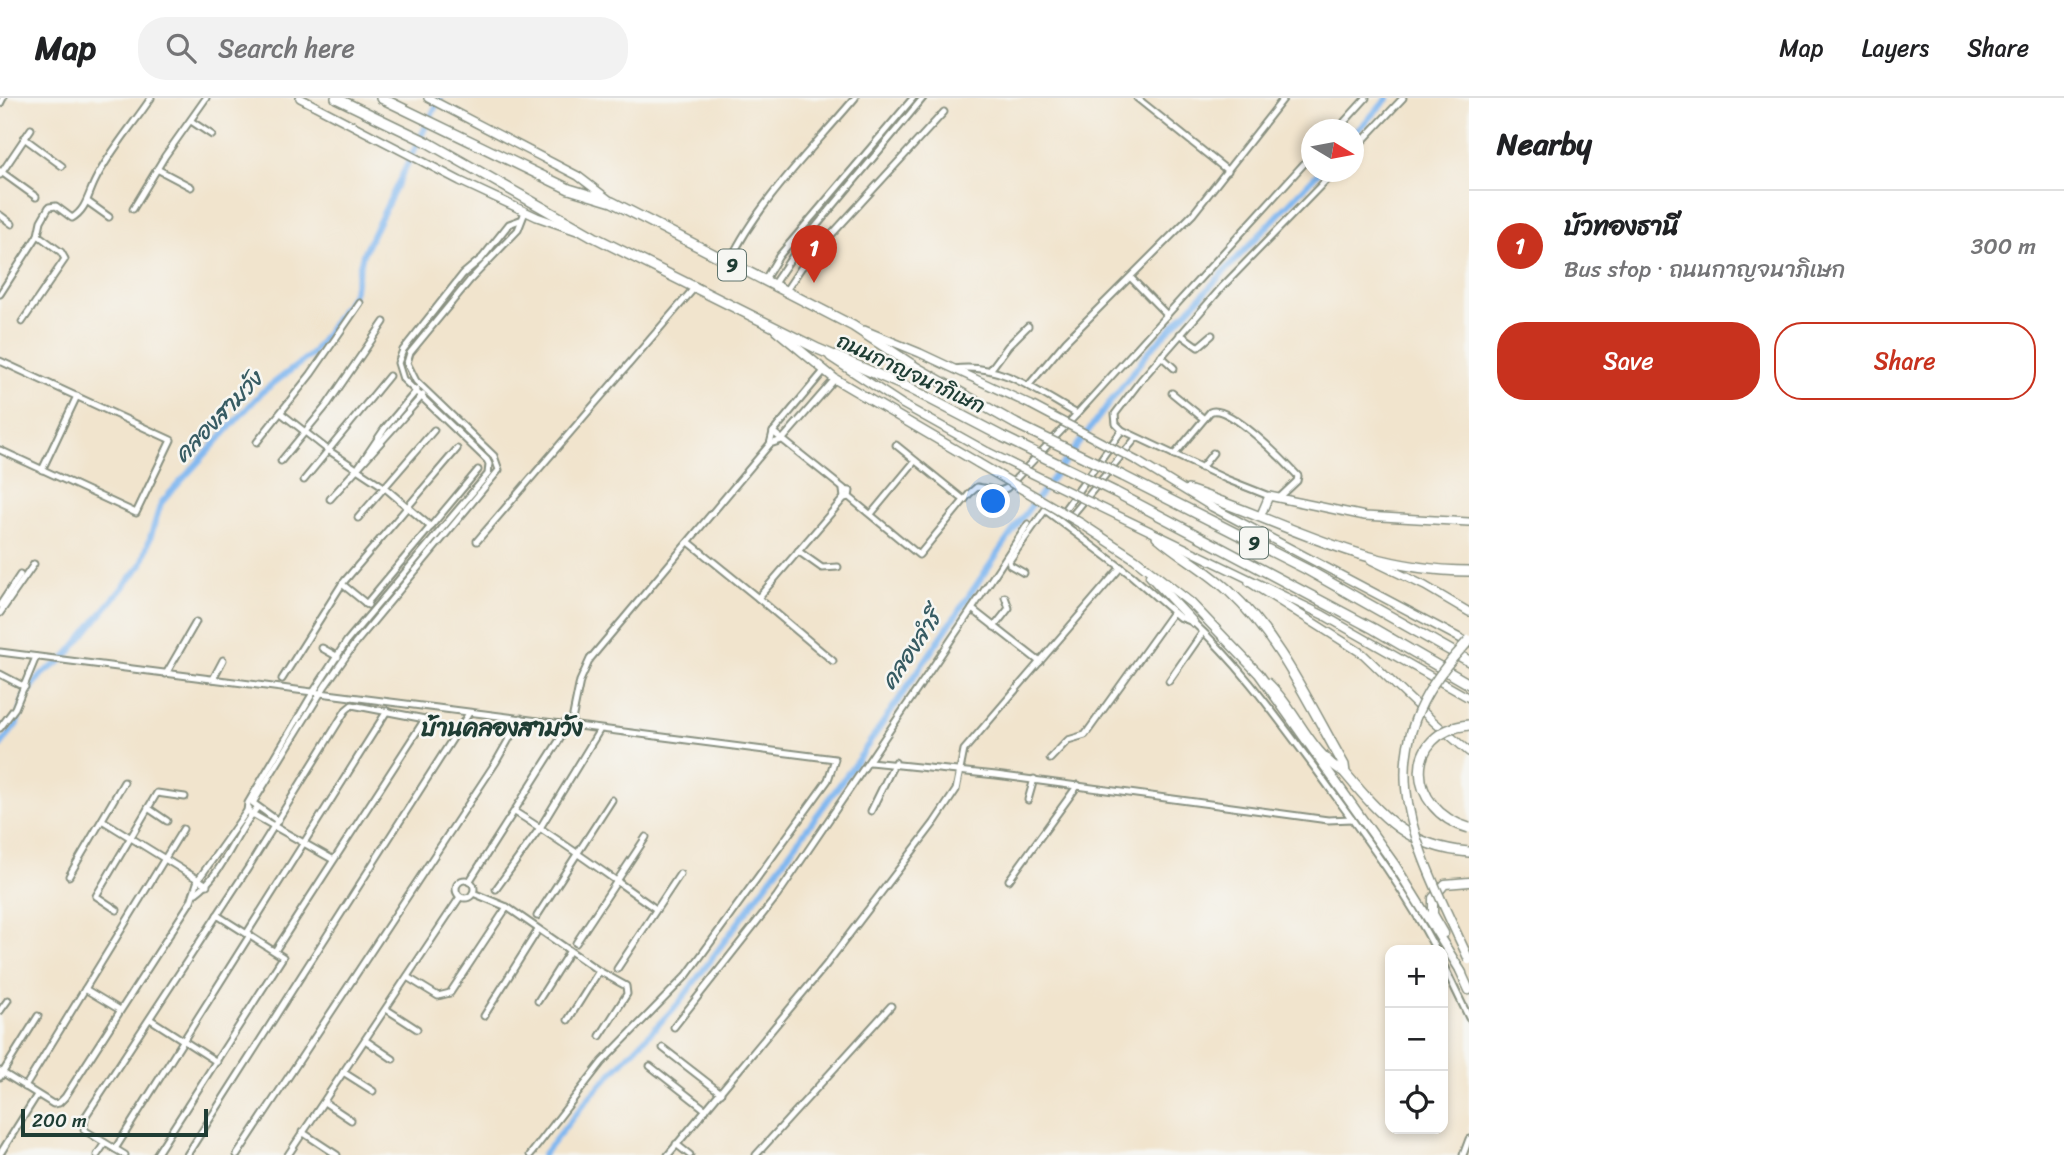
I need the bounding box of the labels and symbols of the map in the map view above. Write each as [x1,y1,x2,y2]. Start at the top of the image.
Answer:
north arrow [1301,119,1364,182]
pin: 1 [791,225,837,283]
road number: 9 [718,250,746,280]
street label: ถนนกาญจนาภิเษก [830,322,992,424]
water label: คลองสามวัง [163,359,275,473]
your location [976,484,1010,518]
road number: 9 [1240,528,1268,558]
water label: คลองลำรี [869,595,957,698]
district label: บ้านคลองสามวัง [420,707,584,749]
scale bar [21,1106,208,1138]

